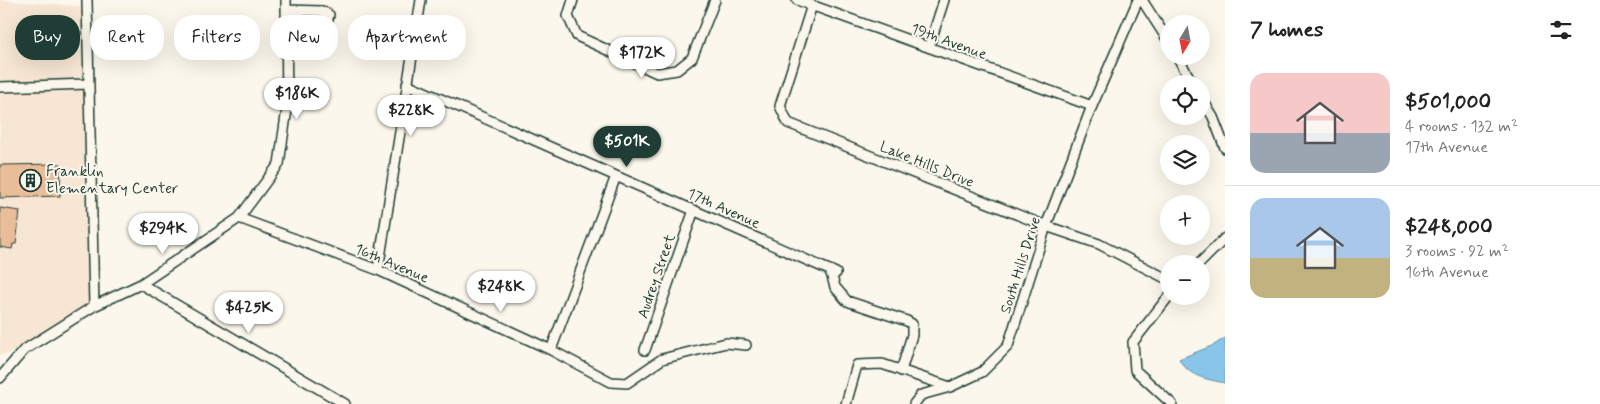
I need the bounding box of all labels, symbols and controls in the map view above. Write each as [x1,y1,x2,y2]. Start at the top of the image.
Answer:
chip: Buy [15,15,80,60]
chip: Rent [90,15,164,60]
chip: Filters [174,15,260,60]
chip: New [270,15,338,60]
chip: Apartment [348,15,466,60]
north arrow [1160,15,1210,65]
map controls [1160,15,1210,305]
text: 7 homes [1250,16,1323,44]
icon: filters [1547,16,1575,44]
street label: 19th Avenue [908,19,989,65]
pin: $172K [607,36,677,79]
text: $172K [619,42,665,63]
button: locate [1160,75,1210,125]
pin: $186K [262,78,332,120]
text: $186K [275,83,319,104]
text: $501,000 [1405,88,1491,116]
icon: home [1290,93,1350,153]
pin: $228K [376,94,446,137]
text: $228K [388,100,434,121]
text: 4 rooms · 132 m² [1405,116,1518,137]
pin: $501K [592,126,662,168]
text: $501K [604,131,650,152]
button: layers [1160,135,1210,185]
street label: Lake Hills Drive [877,137,977,193]
text: 17th Avenue [1405,137,1488,158]
place label: Franklin Elementary Center [46,162,178,199]
building icon: Franklin Elementary Center [18,168,42,192]
street label: 17th Avenue [684,184,763,234]
button: + [1160,195,1210,245]
pin: $294K [128,212,198,255]
text: $248,000 [1405,213,1493,241]
street label: South Hills Drive [996,214,1046,316]
text: $294K [139,218,187,239]
icon: home [1290,218,1350,278]
street label: Audrey Street [633,231,681,321]
street label: 16th Avenue [351,239,432,289]
text: 3 rooms · 92 m² [1405,241,1509,262]
button: − [1160,255,1210,305]
text: 16th Avenue [1405,262,1489,283]
pin: $248K [466,270,536,313]
text: $248K [478,276,524,297]
pin: $425K [214,292,284,334]
text: $425K [225,297,273,318]

